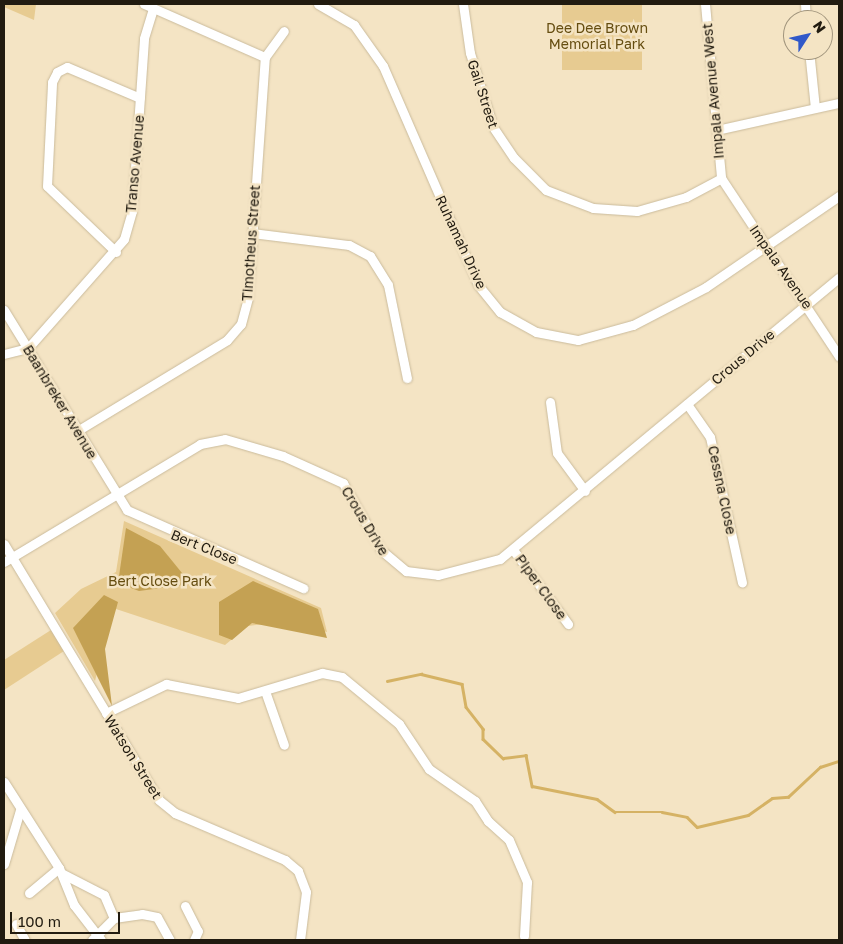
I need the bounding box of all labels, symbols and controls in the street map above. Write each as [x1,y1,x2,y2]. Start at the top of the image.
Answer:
north arrow [783,10,833,60]
text: N [810,17,830,36]
park label: Dee Dee Brown Memorial Park [546,20,648,52]
street label: Impala Avenue West [699,22,727,160]
street label: Gail Street [464,58,502,130]
street label: Transo Avenue [122,114,148,214]
street label: Timotheus Street [239,184,263,302]
street label: Ruhamah Drive [432,193,490,291]
street label: Impala Avenue [746,222,816,312]
street label: Crous Drive [708,326,778,388]
street label: Baanbreker Avenue [19,342,101,462]
street label: Cessna Close [704,444,740,536]
street label: Crous Drive [338,484,392,558]
street label: Bert Close [168,526,240,568]
street label: Piper Close [512,551,570,623]
park label: Bert Close Park [108,573,212,589]
street label: Watson Street [101,712,165,802]
scale bar [12,902,122,934]
text: 100 m [18,912,61,930]

